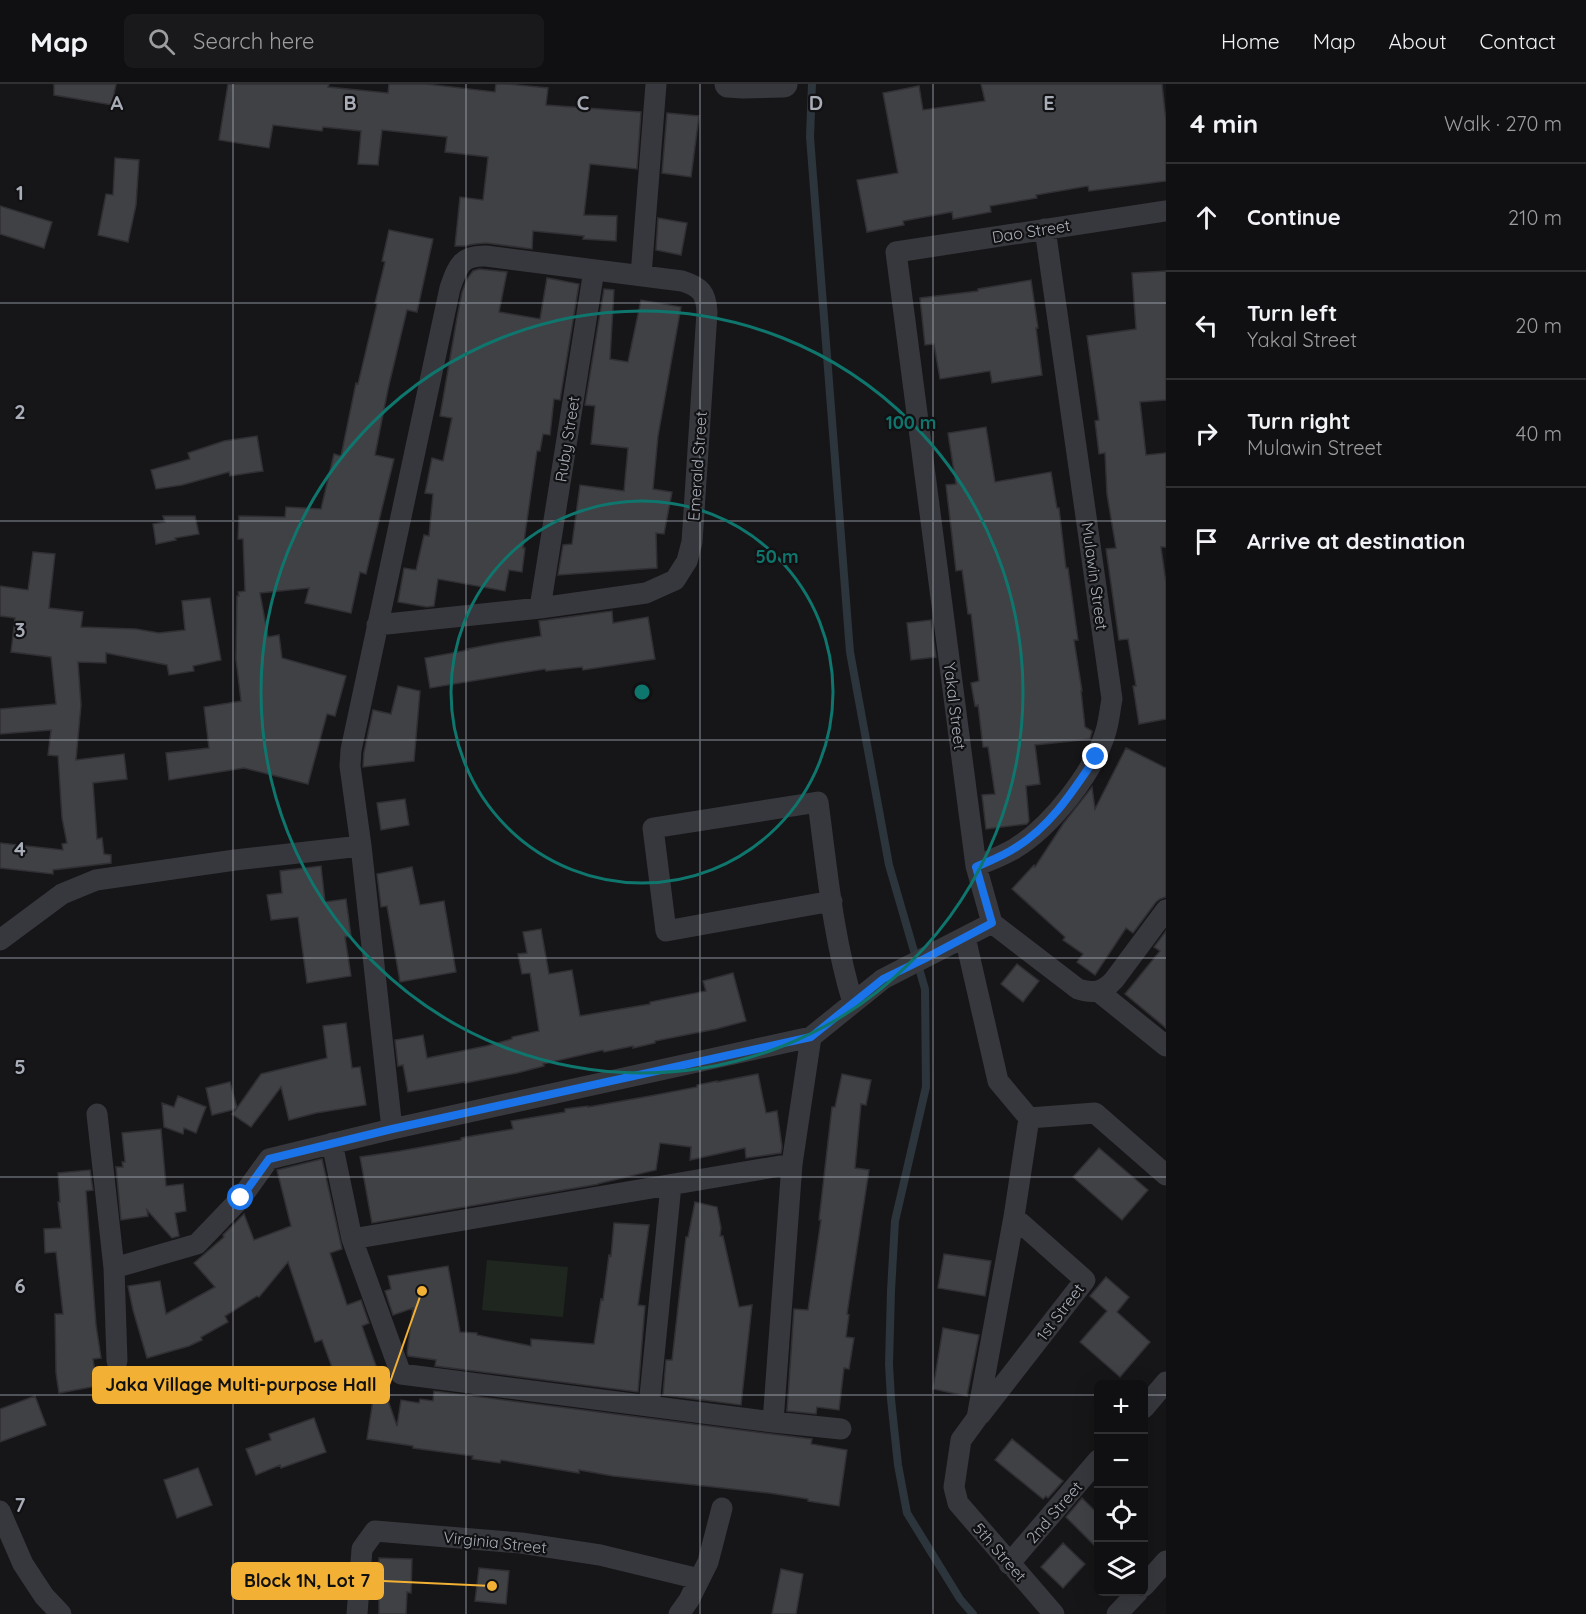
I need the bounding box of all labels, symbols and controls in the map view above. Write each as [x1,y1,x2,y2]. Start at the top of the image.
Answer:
search box [124,14,544,68]
text: Map [30,24,88,59]
icon: search [145,25,178,58]
text: Search here [193,27,315,55]
text: Home [1221,28,1280,54]
text: Map [1313,28,1356,54]
text: About [1389,28,1447,54]
text: Contact [1480,28,1556,54]
text: A [111,90,124,115]
text: B [343,90,357,115]
text: C [577,90,590,115]
text: D [809,90,823,115]
text: E [1043,90,1055,115]
text: 4 min [1190,107,1258,140]
text: Walk · 270 m [1444,111,1562,136]
text: 1 [16,180,24,205]
icon: ahead [1190,201,1223,234]
text: Continue [1247,203,1341,231]
text: 210 m [1508,205,1562,230]
street label: Dao Street [990,215,1072,247]
text: Turn left [1247,299,1337,327]
icon: left [1190,309,1223,342]
text: 20 m [1515,313,1562,338]
text: Yakal Street [1247,327,1357,352]
street label: Ruby Street [550,395,584,483]
text: 2 [14,399,26,424]
text: Turn right [1247,407,1351,435]
street label: Emerald Street [683,411,711,521]
text: 100 m [886,411,936,434]
icon: right [1190,417,1223,450]
text: 40 m [1516,421,1562,446]
text: Mulawin Street [1247,435,1383,460]
street label: Mulawin Street [1078,521,1112,631]
icon: arrive [1190,525,1223,558]
text: Arrive at destination [1247,527,1465,555]
text: 50 m [755,545,799,568]
text: 3 [15,617,25,642]
street label: Yakal Street [940,661,970,751]
centre of rings [632,682,652,702]
route end [1082,743,1108,769]
text: 4 [14,836,26,861]
text: 5 [14,1054,26,1079]
route start [227,1184,253,1210]
text: 6 [14,1273,26,1298]
street label: 1st Street [1032,1279,1088,1345]
callout: Jaka Village Multi-purpose Hall [93,1367,389,1403]
text: Jaka Village Multi-purpose Hall [105,1373,377,1396]
map controls [1094,1380,1148,1596]
button: + [1094,1380,1148,1434]
button: − [1094,1434,1148,1488]
street label: 2nd Street [1022,1477,1086,1547]
button: locate [1094,1488,1148,1542]
text: 7 [15,1492,26,1517]
street label: 5th Street [969,1519,1031,1585]
street label: Virginia Street [442,1527,548,1557]
button: layers [1094,1542,1148,1596]
callout: Block 1N, Lot 7 [232,1563,383,1599]
text: Block 1N, Lot 7 [244,1569,370,1592]

